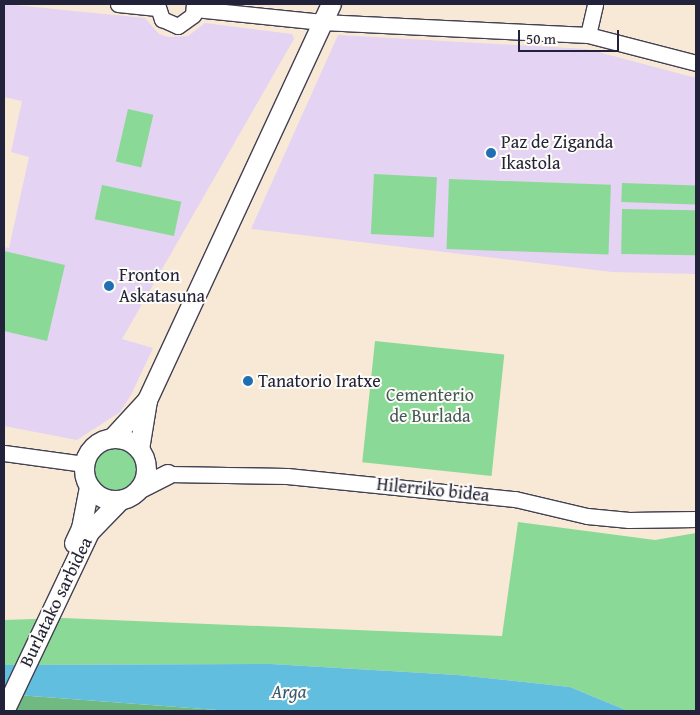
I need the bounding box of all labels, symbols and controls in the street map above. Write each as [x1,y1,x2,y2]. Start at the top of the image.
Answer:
scale bar [520,20,621,52]
text: 50 m [526,28,556,49]
place label: Paz de Ziganda Ikastola [501,132,613,174]
marker: Paz de Ziganda Ikastola [485,147,497,159]
place label: Fronton Askatasuna [119,265,205,308]
marker: Fronton Askatasuna [103,280,115,292]
place label: Tanatorio Iratxe [258,370,381,392]
marker: Tanatorio Iratxe [242,375,254,387]
park label: Cementerio de Burlada [386,385,474,428]
street label: Hilerriko bidea [376,473,490,507]
street label: Burlatako sarbidea [15,534,97,670]
water label: Arga [272,681,306,703]

